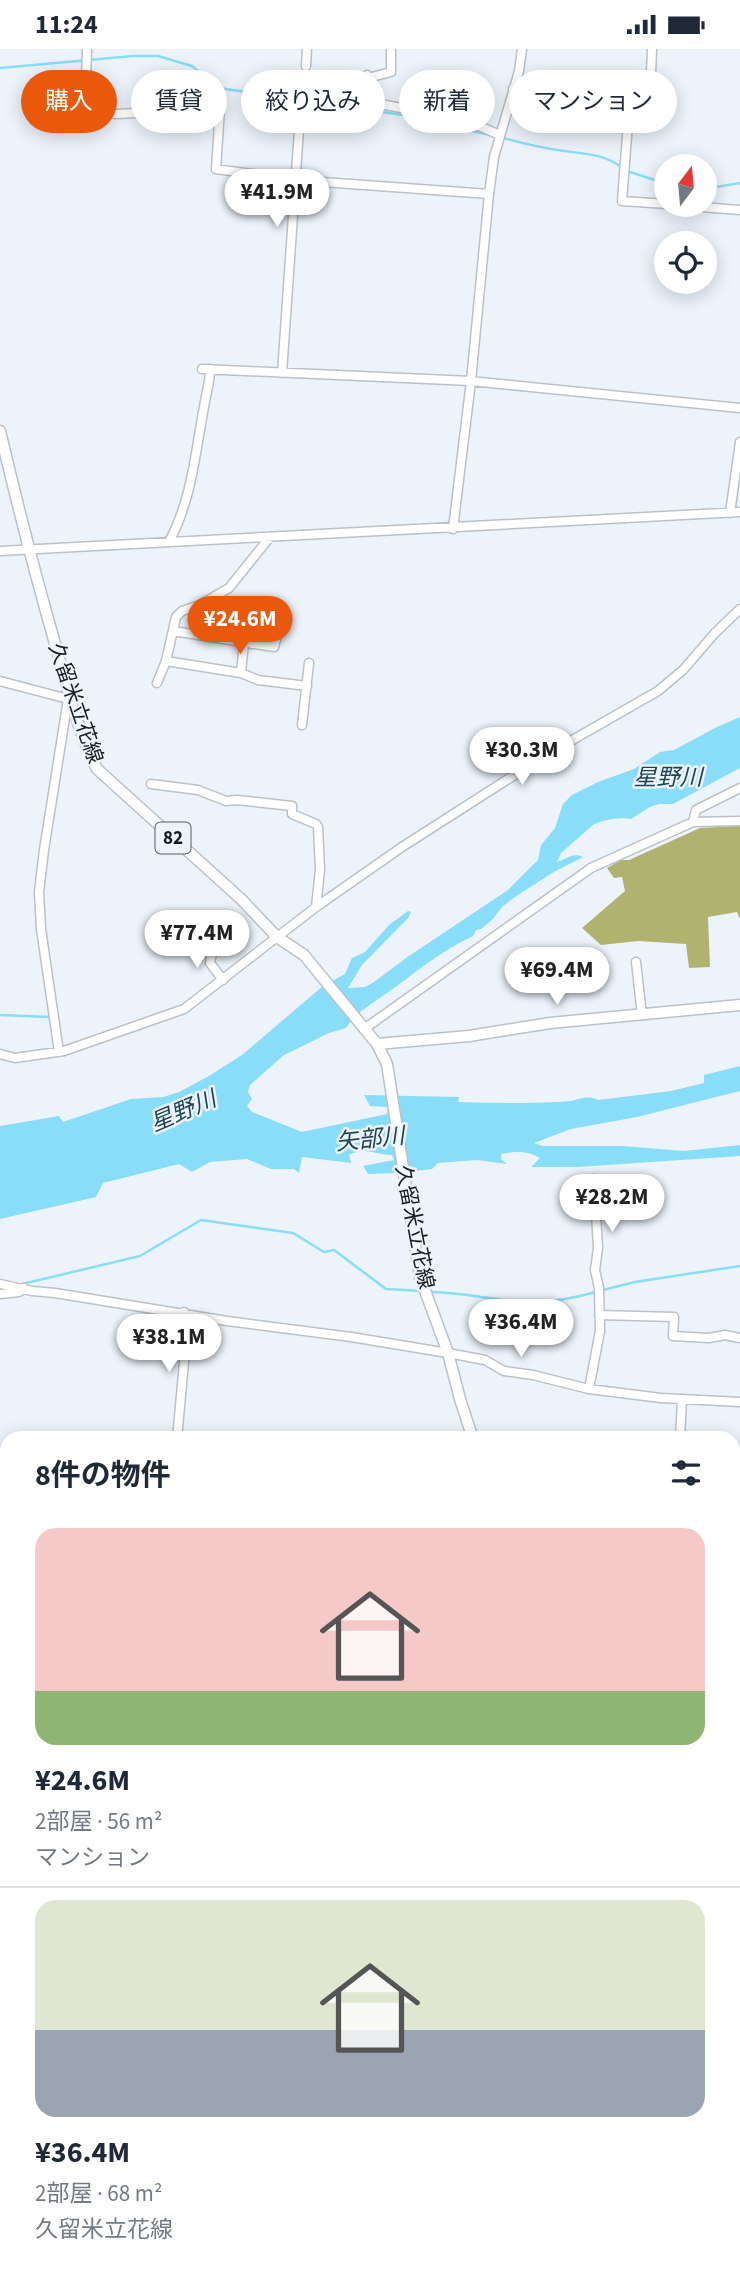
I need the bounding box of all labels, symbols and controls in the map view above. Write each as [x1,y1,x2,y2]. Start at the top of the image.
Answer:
text: 11:24 [35,6,98,43]
chip: 購入 [21,70,117,133]
chip: 賃貸 [131,70,227,133]
chip: 絞り込み [241,70,385,133]
chip: 新着 [399,70,495,133]
chip: マンション [509,70,677,133]
north arrow [654,154,718,217]
map controls [654,154,717,294]
pin: ¥41.9M [220,169,334,229]
text: ¥41.9M [240,175,314,208]
button: locate [654,231,717,294]
pin: ¥24.6M [183,597,297,656]
text: ¥24.6M [203,602,277,635]
street label: 久留米立花線 [41,639,111,767]
pin: ¥30.3M [465,727,579,787]
text: ¥30.3M [485,733,559,766]
water label: 星野川 [634,761,706,794]
road number: 82 [156,823,190,853]
pin: ¥77.4M [140,911,254,970]
text: ¥77.4M [160,916,234,949]
pin: ¥69.4M [500,947,614,1007]
text: ¥69.4M [520,953,594,986]
water label: 星野川 [145,1081,224,1140]
water label: 矢部川 [334,1119,409,1159]
street label: 久留米立花線 [388,1162,442,1292]
pin: ¥28.2M [555,1175,669,1234]
text: ¥28.2M [575,1180,649,1213]
pin: ¥36.4M [464,1299,578,1359]
text: ¥36.4M [484,1305,558,1338]
pin: ¥38.1M [112,1315,226,1374]
text: ¥38.1M [132,1320,206,1353]
text: 8件の物件 [35,1454,171,1497]
icon: filters [667,1454,705,1492]
icon: home [307,1573,433,1699]
text: ¥24.6M [35,1759,130,1802]
text: 2部屋 · 56 m² [35,1805,162,1838]
text: マンション [35,1841,150,1874]
icon: home [307,1945,433,2071]
text: ¥36.4M [35,2131,130,2174]
text: 2部屋 · 68 m² [35,2177,162,2210]
text: 久留米立花線 [35,2213,173,2246]

